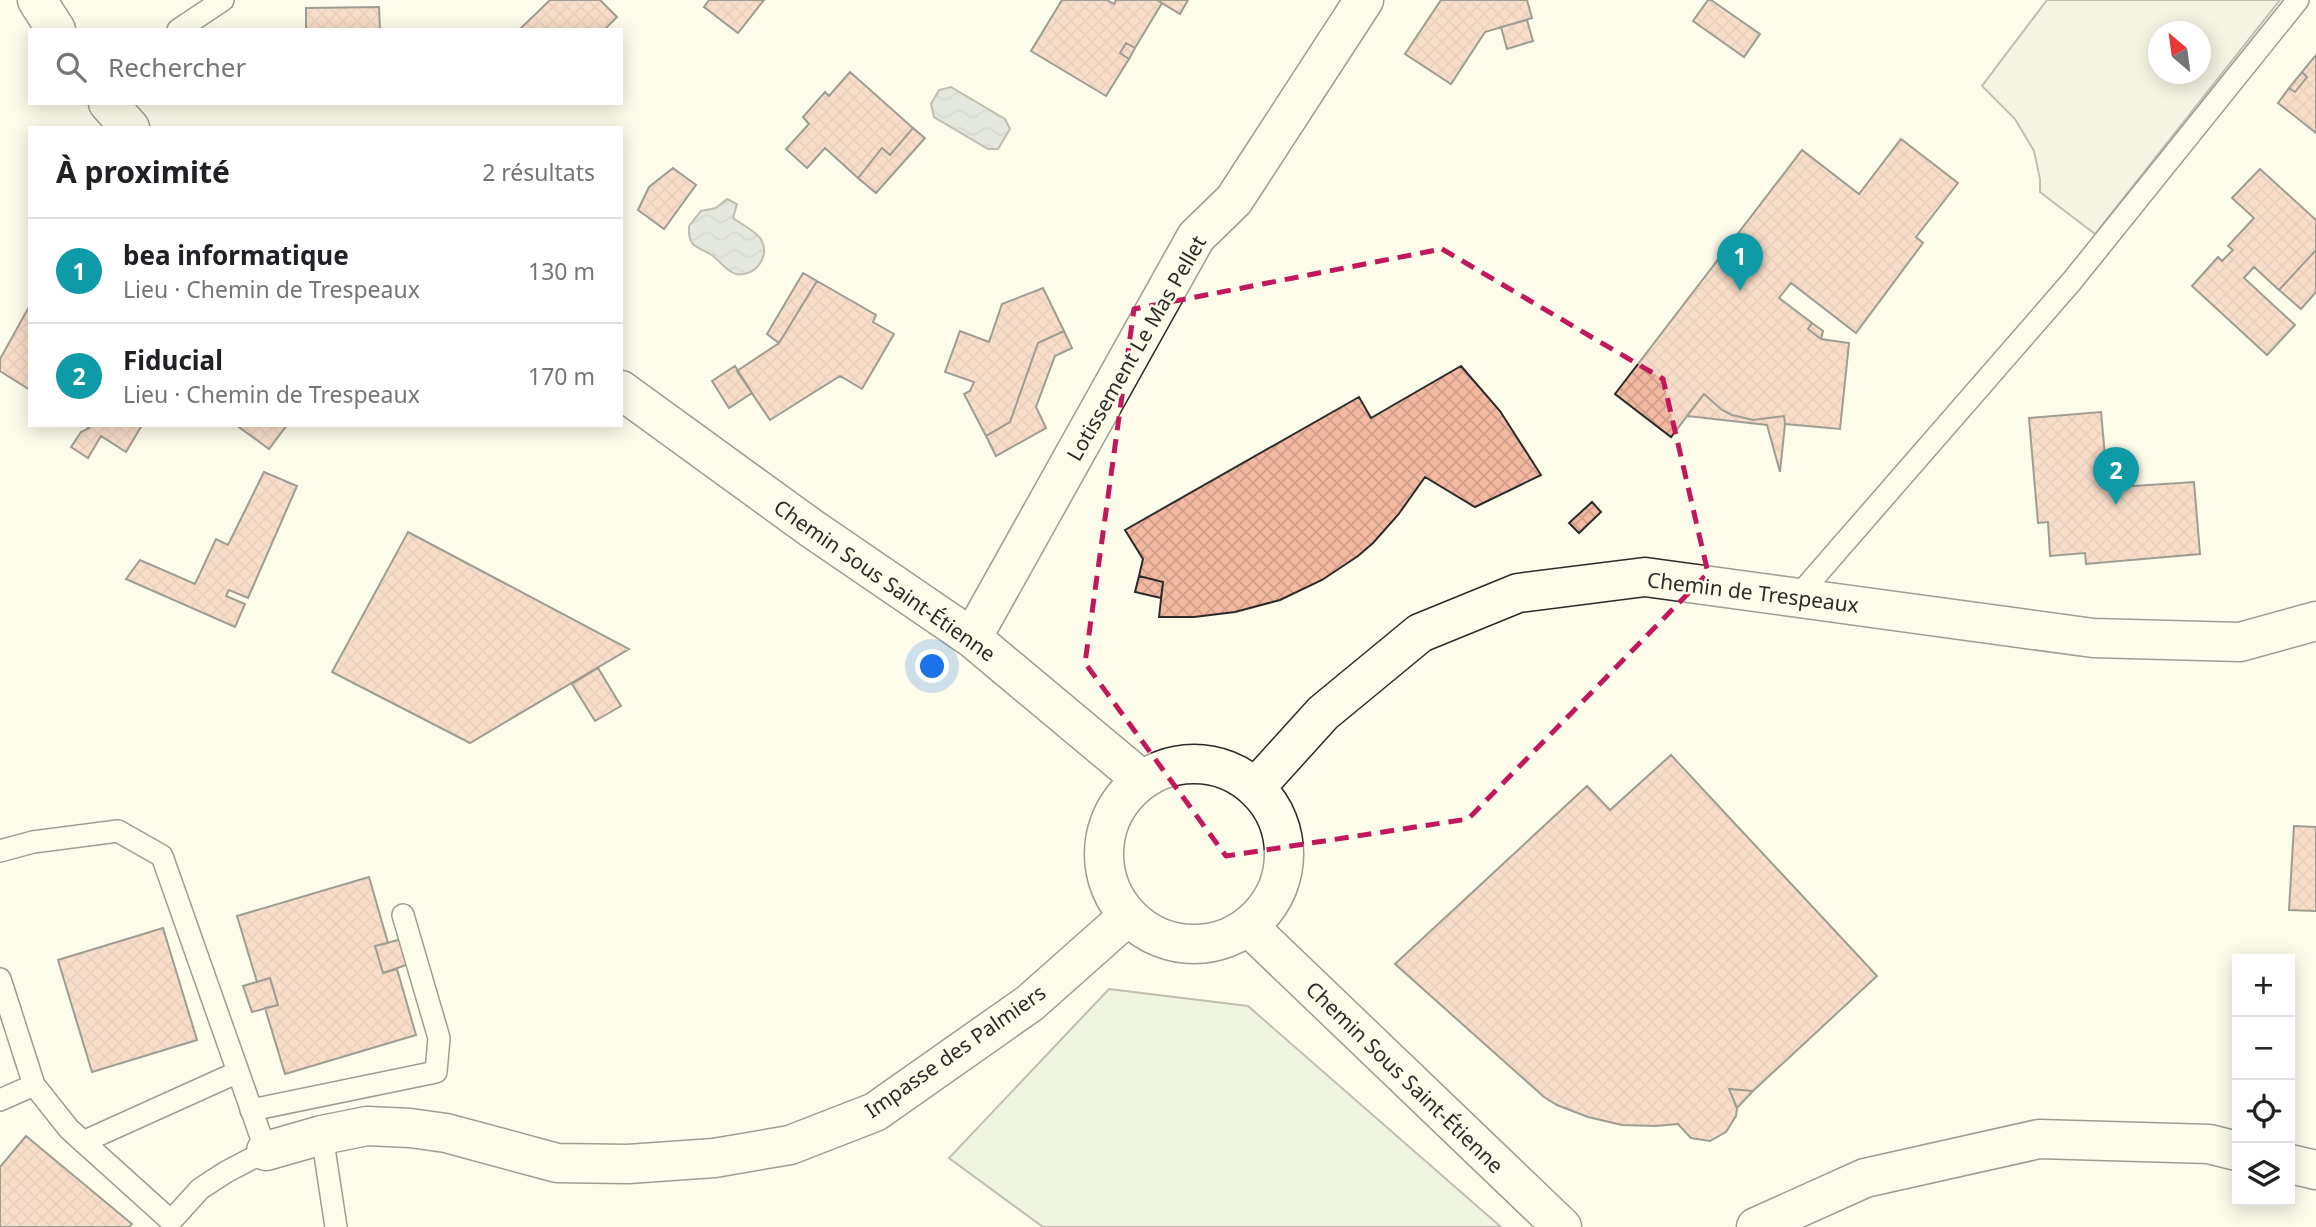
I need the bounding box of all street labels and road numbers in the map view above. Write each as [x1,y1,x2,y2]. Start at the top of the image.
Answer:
street label: Lotissement Le Mas Pellet [1060,230,1212,466]
street label: Chemin Sous Saint-Étienne [769,493,1001,667]
street label: Chemin de Trespeaux [1645,565,1861,619]
street label: Chemin Sous Saint-Étienne [1300,975,1510,1179]
street label: Impasse des Palmiers [859,978,1051,1124]

